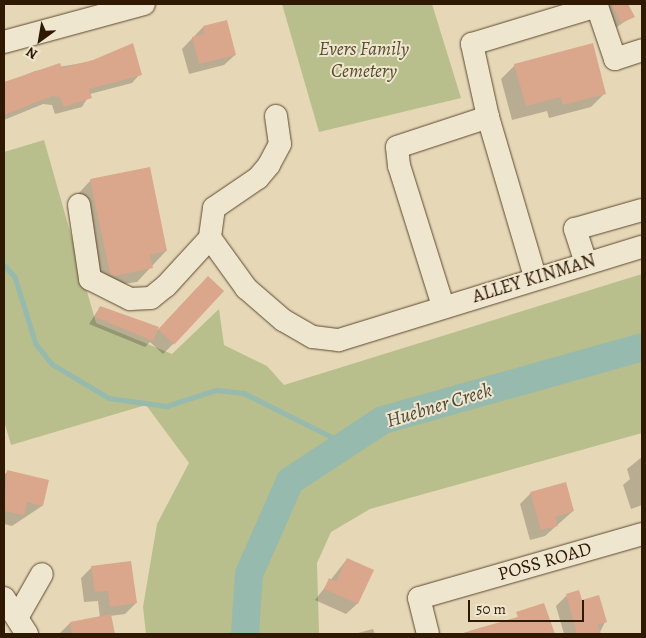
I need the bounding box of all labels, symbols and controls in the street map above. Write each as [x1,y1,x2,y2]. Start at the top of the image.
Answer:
north arrow [15,15,65,65]
park label: Evers Family Cemetery [319,39,409,83]
text: N [22,42,41,64]
street label: ALLEY KINMAN [470,249,598,309]
water label: Huebner Creek [383,378,495,432]
street label: POSS ROAD [496,538,594,586]
scale bar [471,590,587,622]
text: 50 m [476,599,506,619]

